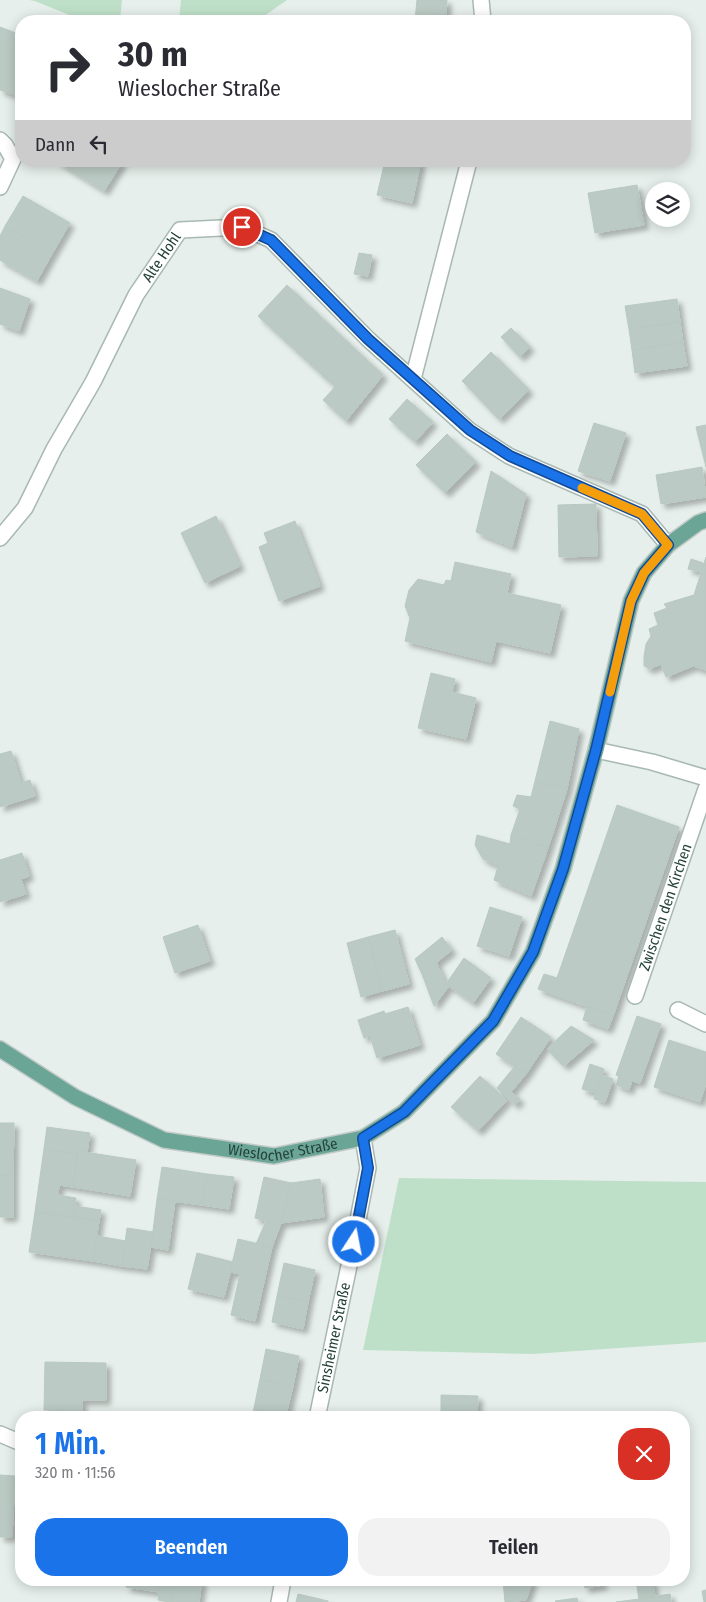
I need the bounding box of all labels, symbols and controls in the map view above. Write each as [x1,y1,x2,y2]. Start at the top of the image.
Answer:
text: 30 m [118,33,188,75]
icon: right [35,35,100,100]
text: Wieslocher Straße [118,75,281,102]
icon: left [85,130,113,158]
text: Dann [35,133,75,156]
map controls [645,182,690,227]
button: layers [645,182,690,227]
pin [221,206,263,248]
icon: arrive [228,213,256,241]
street label: Alte Hohl [138,229,185,286]
street label: Zwischen den Kirchen [635,841,696,973]
street label: Wieslocher Straße [227,1134,339,1165]
position arrow [327,1215,379,1267]
street label: Sinsheimer Straße [314,1281,354,1395]
text: 1 Min. [35,1426,106,1462]
button: close [618,1428,670,1480]
text: 320 m · 11:56 [35,1463,115,1482]
button: Beenden [35,1518,348,1576]
button: Teilen [358,1518,670,1576]

